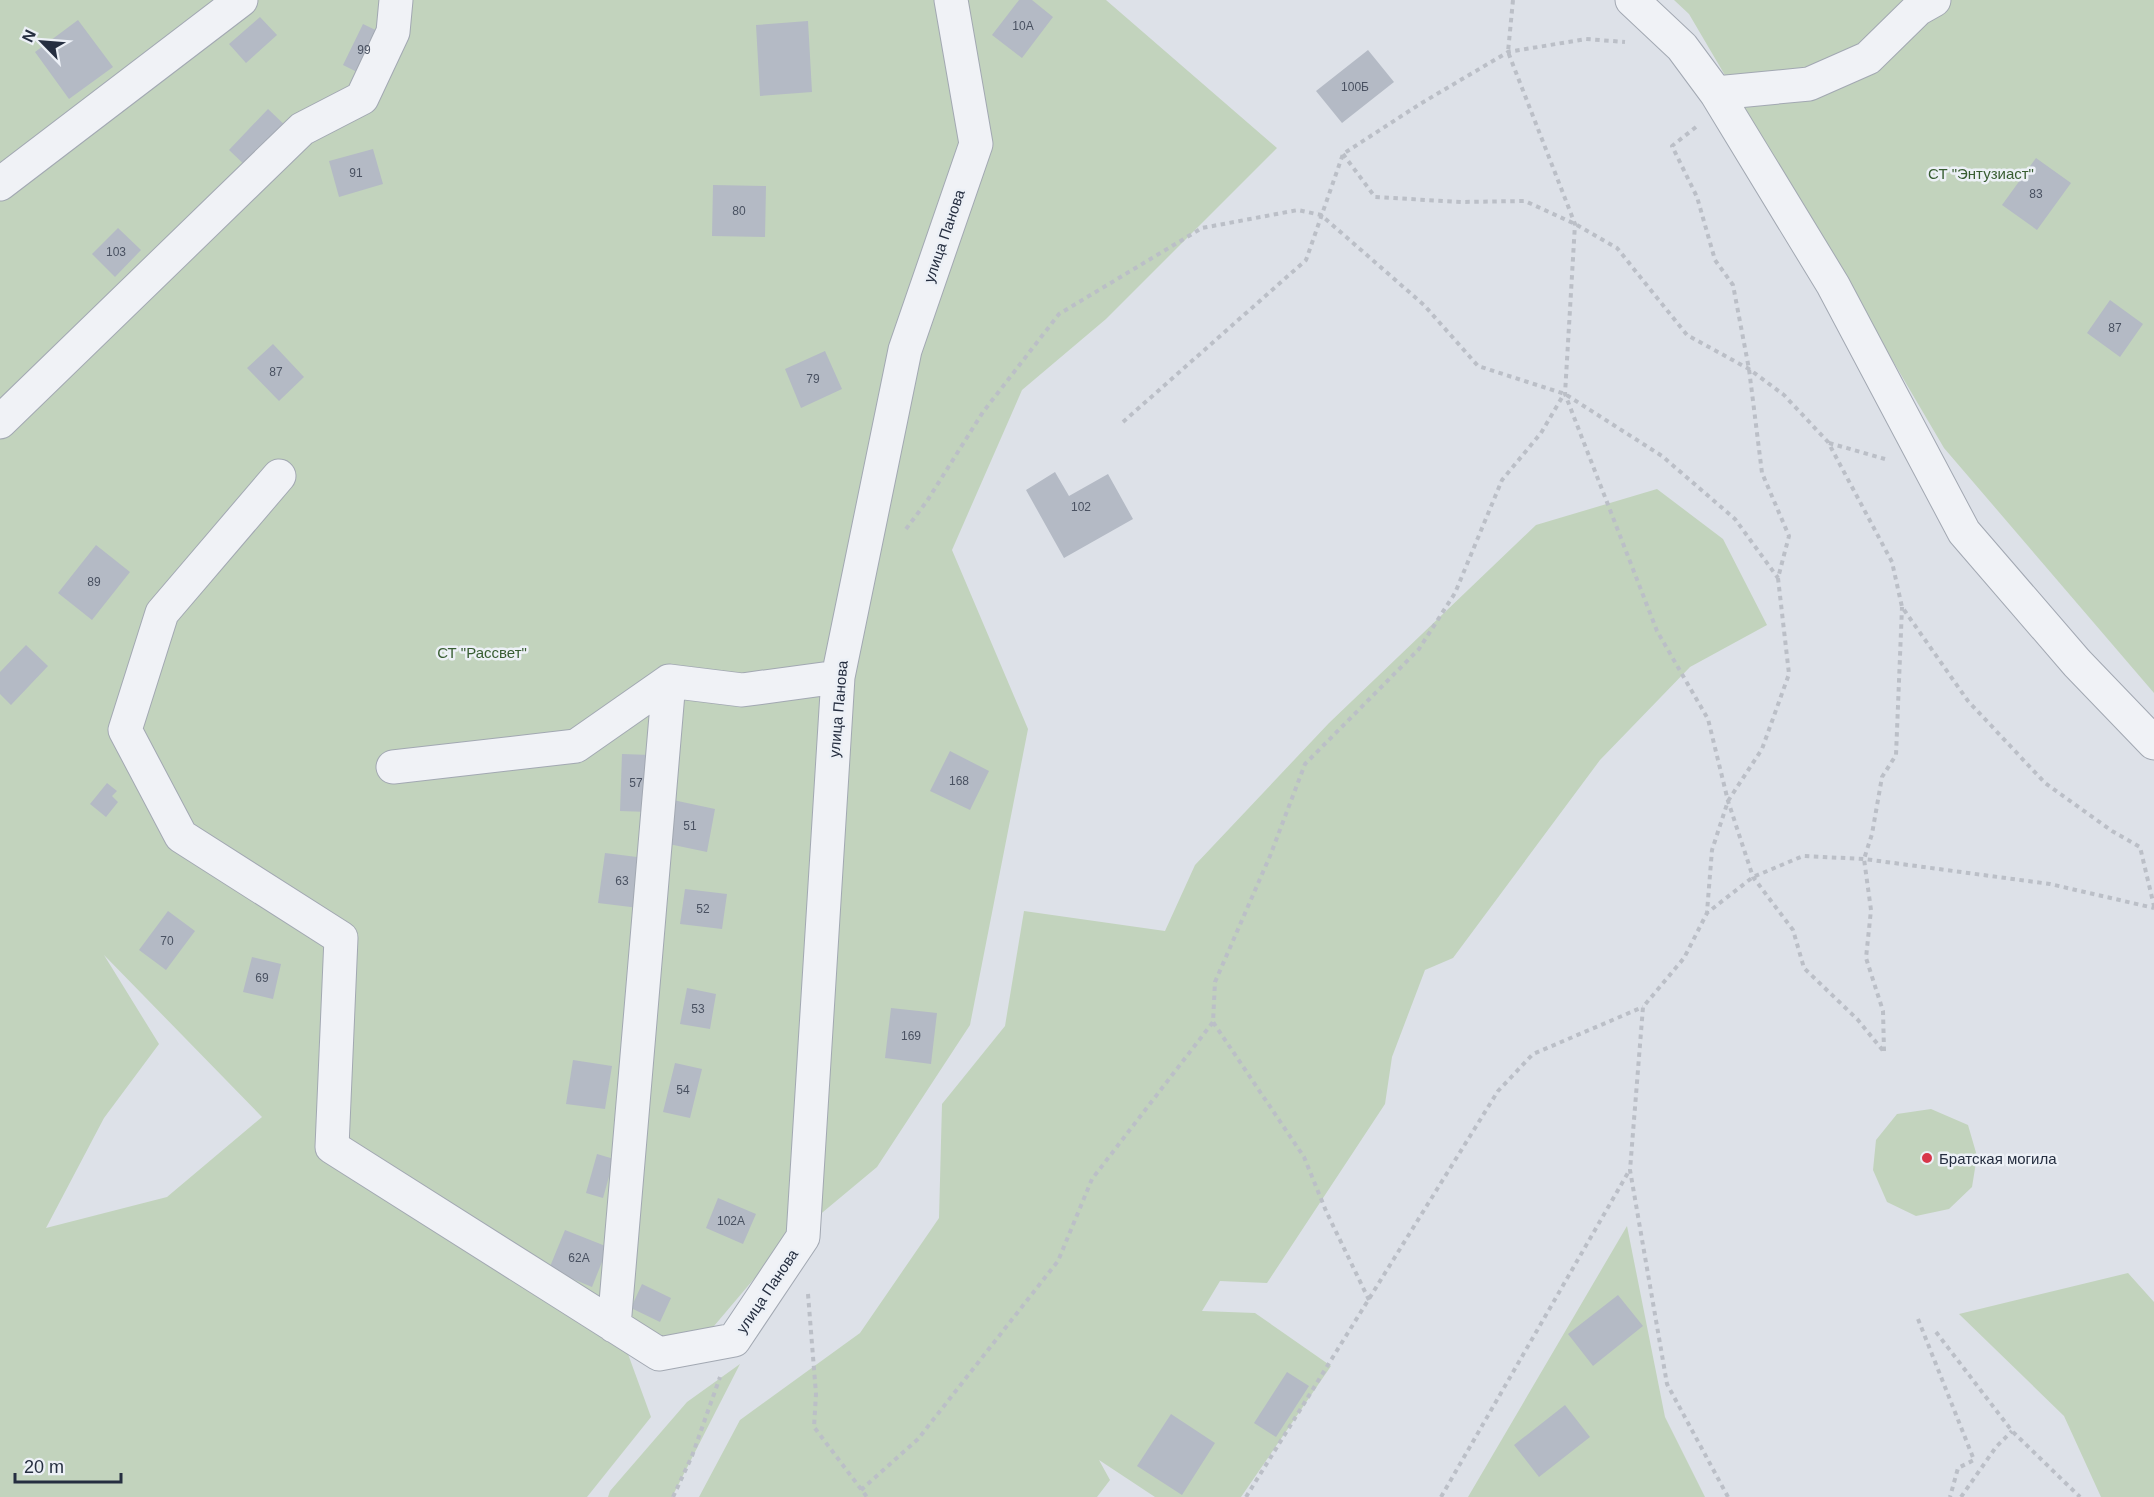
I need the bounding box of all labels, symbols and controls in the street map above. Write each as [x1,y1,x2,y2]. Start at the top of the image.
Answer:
north arrow [12,12,72,72]
house number: 10А [1012,19,1034,33]
text: N [19,27,39,45]
house number: 99 [357,43,371,57]
house number: 100Б [1341,80,1369,94]
park label: СТ "Энтузиаст" [1928,165,2034,182]
house number: 91 [349,166,363,180]
street label: улица Панова [920,187,968,285]
house number: 83 [2029,187,2043,201]
house number: 80 [732,204,746,218]
house number: 103 [106,245,126,259]
house number: 87 [2108,321,2122,335]
house number: 87 [269,365,283,379]
house number: 79 [806,372,820,386]
house number: 102 [1071,500,1091,514]
house number: 89 [87,575,101,589]
park label: СТ "Рассвет" [437,644,527,661]
street label: улица Панова [825,659,851,758]
house number: 168 [949,774,969,788]
house number: 57 [629,776,643,790]
house number: 51 [683,819,697,833]
house number: 63 [615,874,629,888]
house number: 52 [696,902,710,916]
house number: 70 [160,934,174,948]
house number: 69 [255,971,269,985]
house number: 53 [691,1002,705,1016]
house number: 169 [901,1029,921,1043]
house number: 54 [676,1083,690,1097]
place label: Братская могила [1939,1150,2057,1167]
marker: Братская могила [1920,1151,1934,1165]
house number: 102А [717,1214,745,1228]
street label: улица Панова [733,1245,802,1336]
house number: 62А [568,1251,590,1265]
scale bar [15,1446,122,1484]
text: 20 m [24,1457,64,1477]

